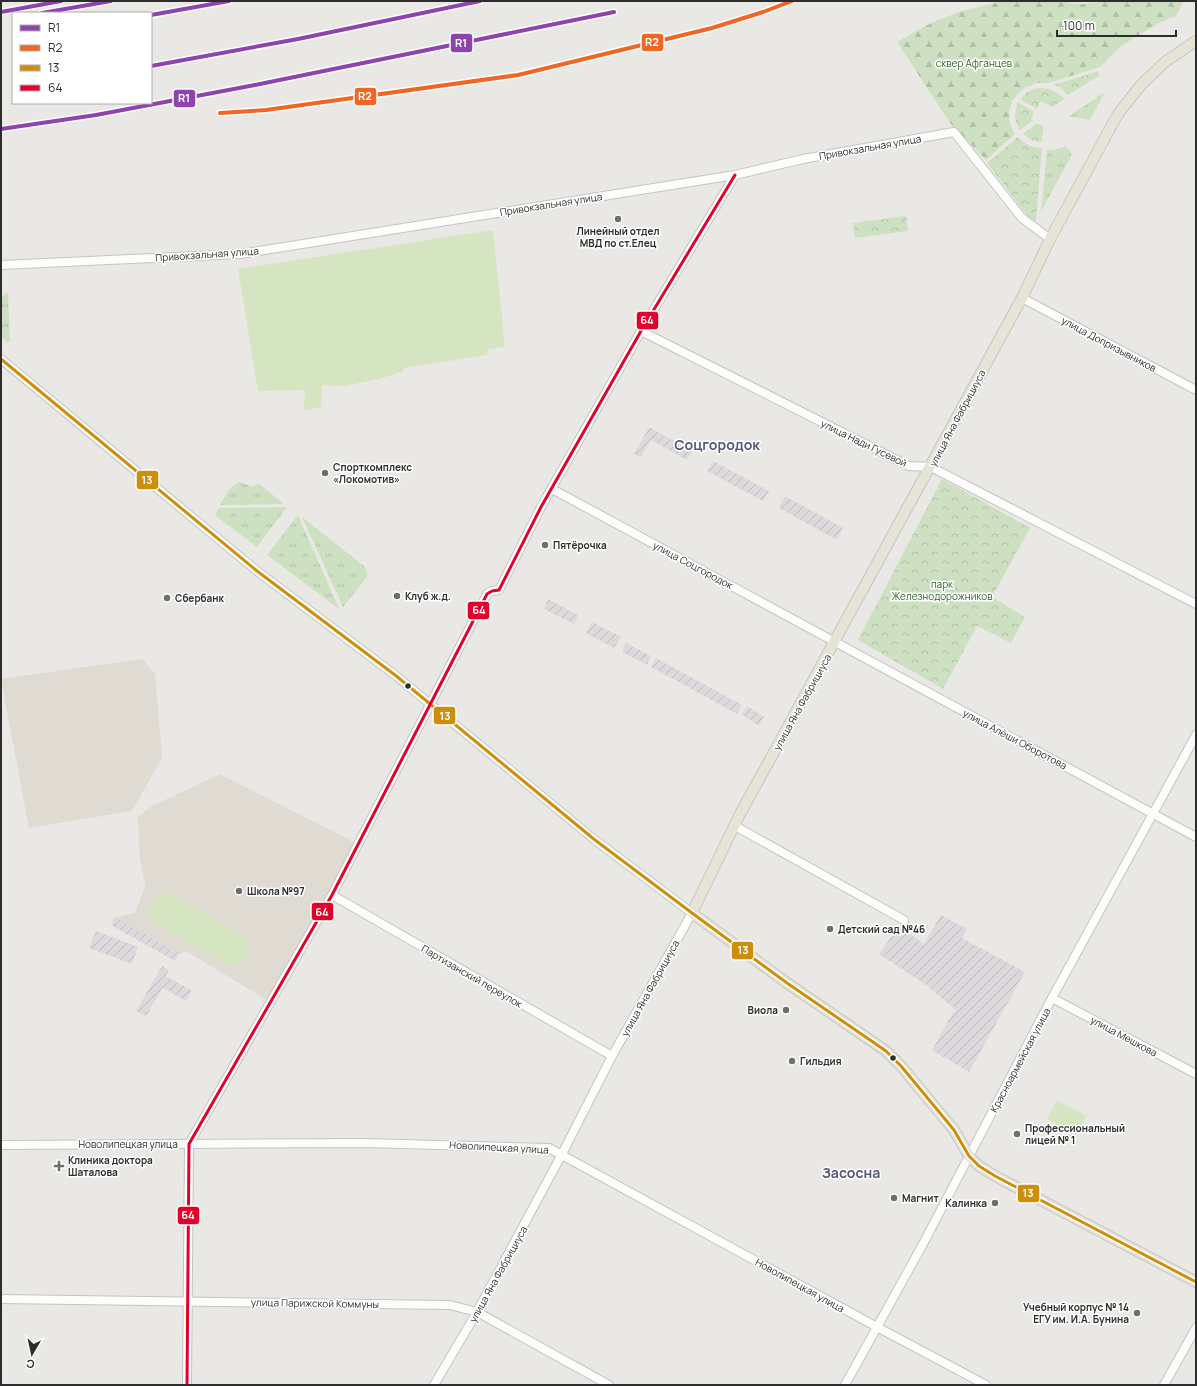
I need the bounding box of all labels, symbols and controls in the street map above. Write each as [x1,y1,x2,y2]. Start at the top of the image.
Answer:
legend [12,12,152,104]
scale bar [1057,12,1176,38]
text: 100 m [1063,17,1095,34]
text: R1 [48,19,60,36]
line badge: R1 [450,33,473,53]
line badge: R2 [641,33,664,52]
text: R2 [645,34,659,49]
text: R1 [455,35,467,50]
text: R2 [48,39,63,56]
park label: сквер Афганцев [936,56,1013,70]
text: 13 [48,59,59,76]
text: 64 [48,79,63,96]
line badge: R2 [354,87,377,106]
text: R2 [358,88,372,103]
line badge: R1 [173,89,196,108]
text: R1 [178,90,190,105]
street label: Привокзальная улица [818,131,922,163]
street label: Привокзальная улица [499,189,603,219]
marker: Линейный отдел МВД по ст.Елец [613,214,623,224]
place label: Линейный отдел МВД по ст.Елец [576,224,660,250]
street label: Привокзальная улица [155,243,259,265]
line badge: 64 [636,311,659,330]
text: 64 [640,312,654,327]
street label: улица Допризывников [1059,313,1160,375]
street label: улица Яна Фабрициуса [925,367,989,469]
street label: улица Нади Гусевой [819,416,909,470]
district label: Соцгородок [674,435,760,454]
place label: Спорткомплекс «Локомотив» [333,460,412,486]
marker: Спорткомплекс «Локомотив» [320,468,330,478]
line badge: 13 [136,470,159,490]
text: 13 [141,472,153,487]
place label: Пятёрочка [553,538,607,552]
street label: улица Соцгородок [651,538,736,592]
marker: Пятёрочка [540,540,550,550]
park label: парк Железнодорожников [891,577,993,603]
place label: Клуб ж.д. [405,589,451,603]
place label: Сбербанк [175,591,225,605]
marker: Клуб ж.д. [392,591,402,601]
marker: Сбербанк [162,593,172,603]
line badge: 64 [467,601,490,620]
text: 64 [472,602,486,617]
street label: улица Яна Фабрициуса [770,651,834,753]
unlabelled marker [403,681,413,691]
line badge: 13 [433,706,456,725]
street label: улица Алёши Оборотова [961,706,1069,772]
text: 13 [439,708,451,723]
place label: Школа №97 [247,884,305,898]
marker: Школа №97 [234,886,244,896]
line badge: 64 [311,902,334,921]
text: 64 [315,904,329,919]
place label: Детский сад №46 [838,922,925,936]
marker: Детский сад №46 [825,924,835,934]
street label: улица Яна Фабрициуса [618,937,682,1039]
street label: Партизанский переулок [419,941,526,1011]
line badge: 13 [731,941,754,960]
text: 13 [737,942,749,957]
place label: Виола [748,1003,778,1017]
marker: Виола [781,1005,791,1015]
street label: Красноармейская улица [986,1005,1054,1115]
street label: улица Мешкова [1088,1013,1160,1059]
unlabelled marker [888,1053,898,1063]
place label: Гильдия [800,1054,842,1068]
marker: Гильдия [787,1056,797,1066]
place label: Профессиональный лицей № 1 [1025,1121,1125,1147]
marker: Профессиональный лицей № 1 [1012,1129,1022,1139]
street label: Новолипецкая улица [78,1137,178,1151]
street label: Новолипецкая улица [449,1137,549,1157]
place label: Клиника доктора Шаталова [68,1153,153,1179]
marker: Клиника доктора Шаталова [53,1160,65,1172]
district label: Засосна [822,1163,880,1182]
line badge: 13 [1017,1184,1040,1203]
text: 13 [1022,1185,1034,1200]
place label: Магнит [902,1191,939,1205]
marker: Магнит [889,1193,899,1203]
place label: Калинка [945,1196,987,1210]
marker: Калинка [990,1198,1000,1208]
line badge: 64 [177,1206,200,1225]
text: 64 [181,1207,195,1222]
street label: улица Яна Фабрициуса [466,1223,530,1325]
street label: Новолипецкая улица [753,1255,847,1315]
street label: улица Парижской Коммуны [251,1295,379,1311]
place label: Учебный корпус № 14 ЕГУ им. И.А. Бунина [1023,1300,1129,1326]
marker: Учебный корпус № 14 ЕГУ им. И.А. Бунина [1132,1308,1142,1318]
north arrow [12,1334,52,1374]
text: С [25,1356,36,1372]

